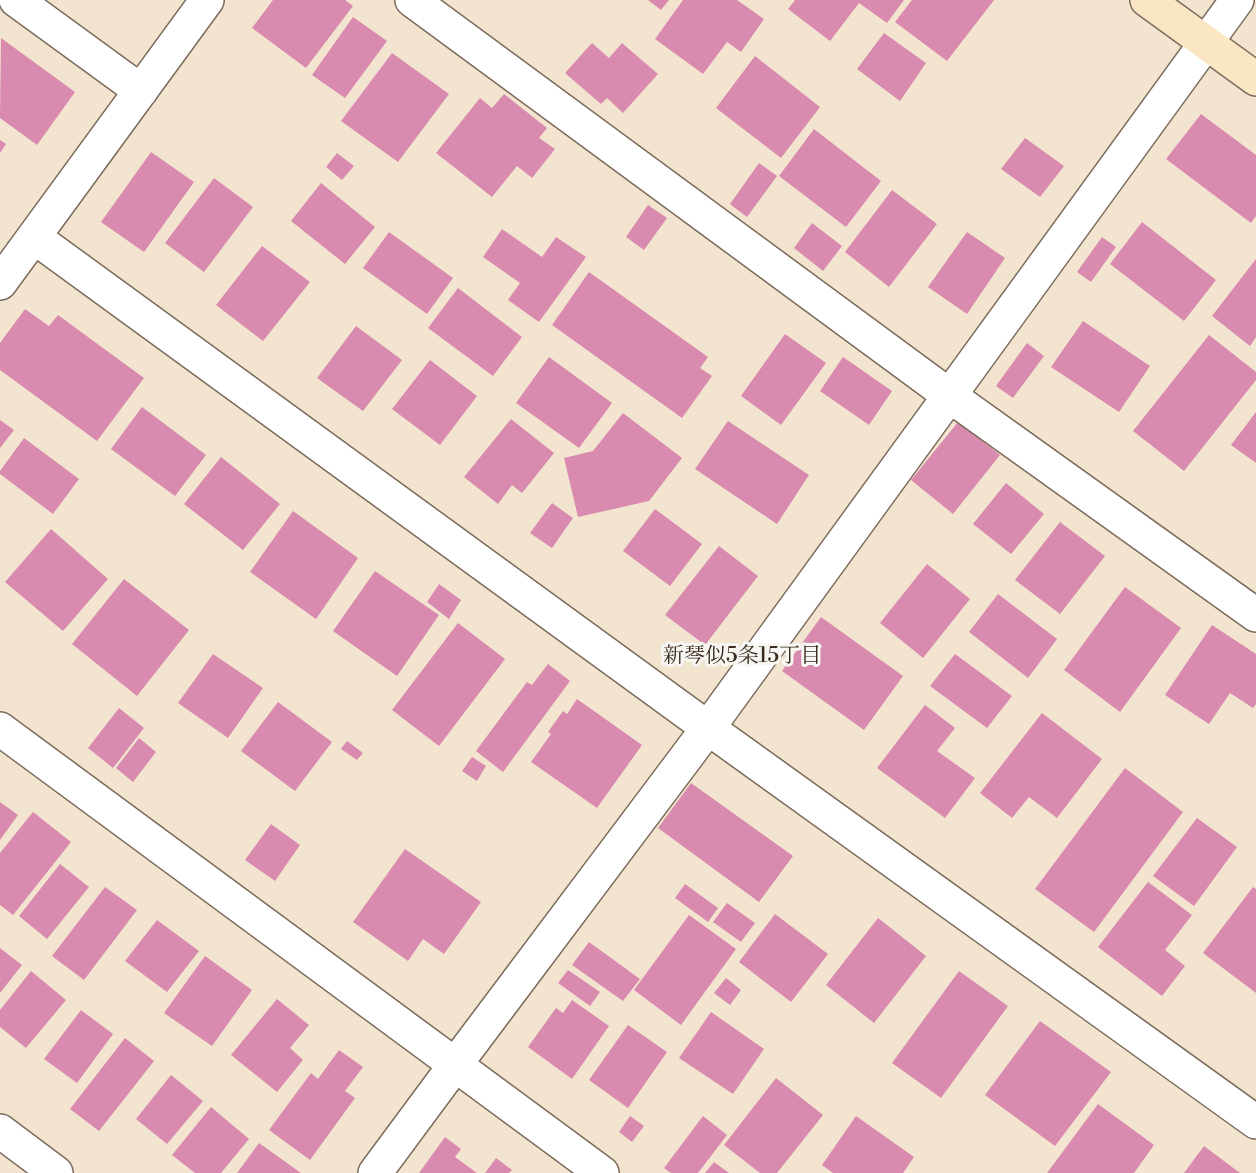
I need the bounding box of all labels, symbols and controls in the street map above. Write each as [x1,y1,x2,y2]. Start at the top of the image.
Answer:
district label: 新琴似5条15丁目 [663,644,821,670]

